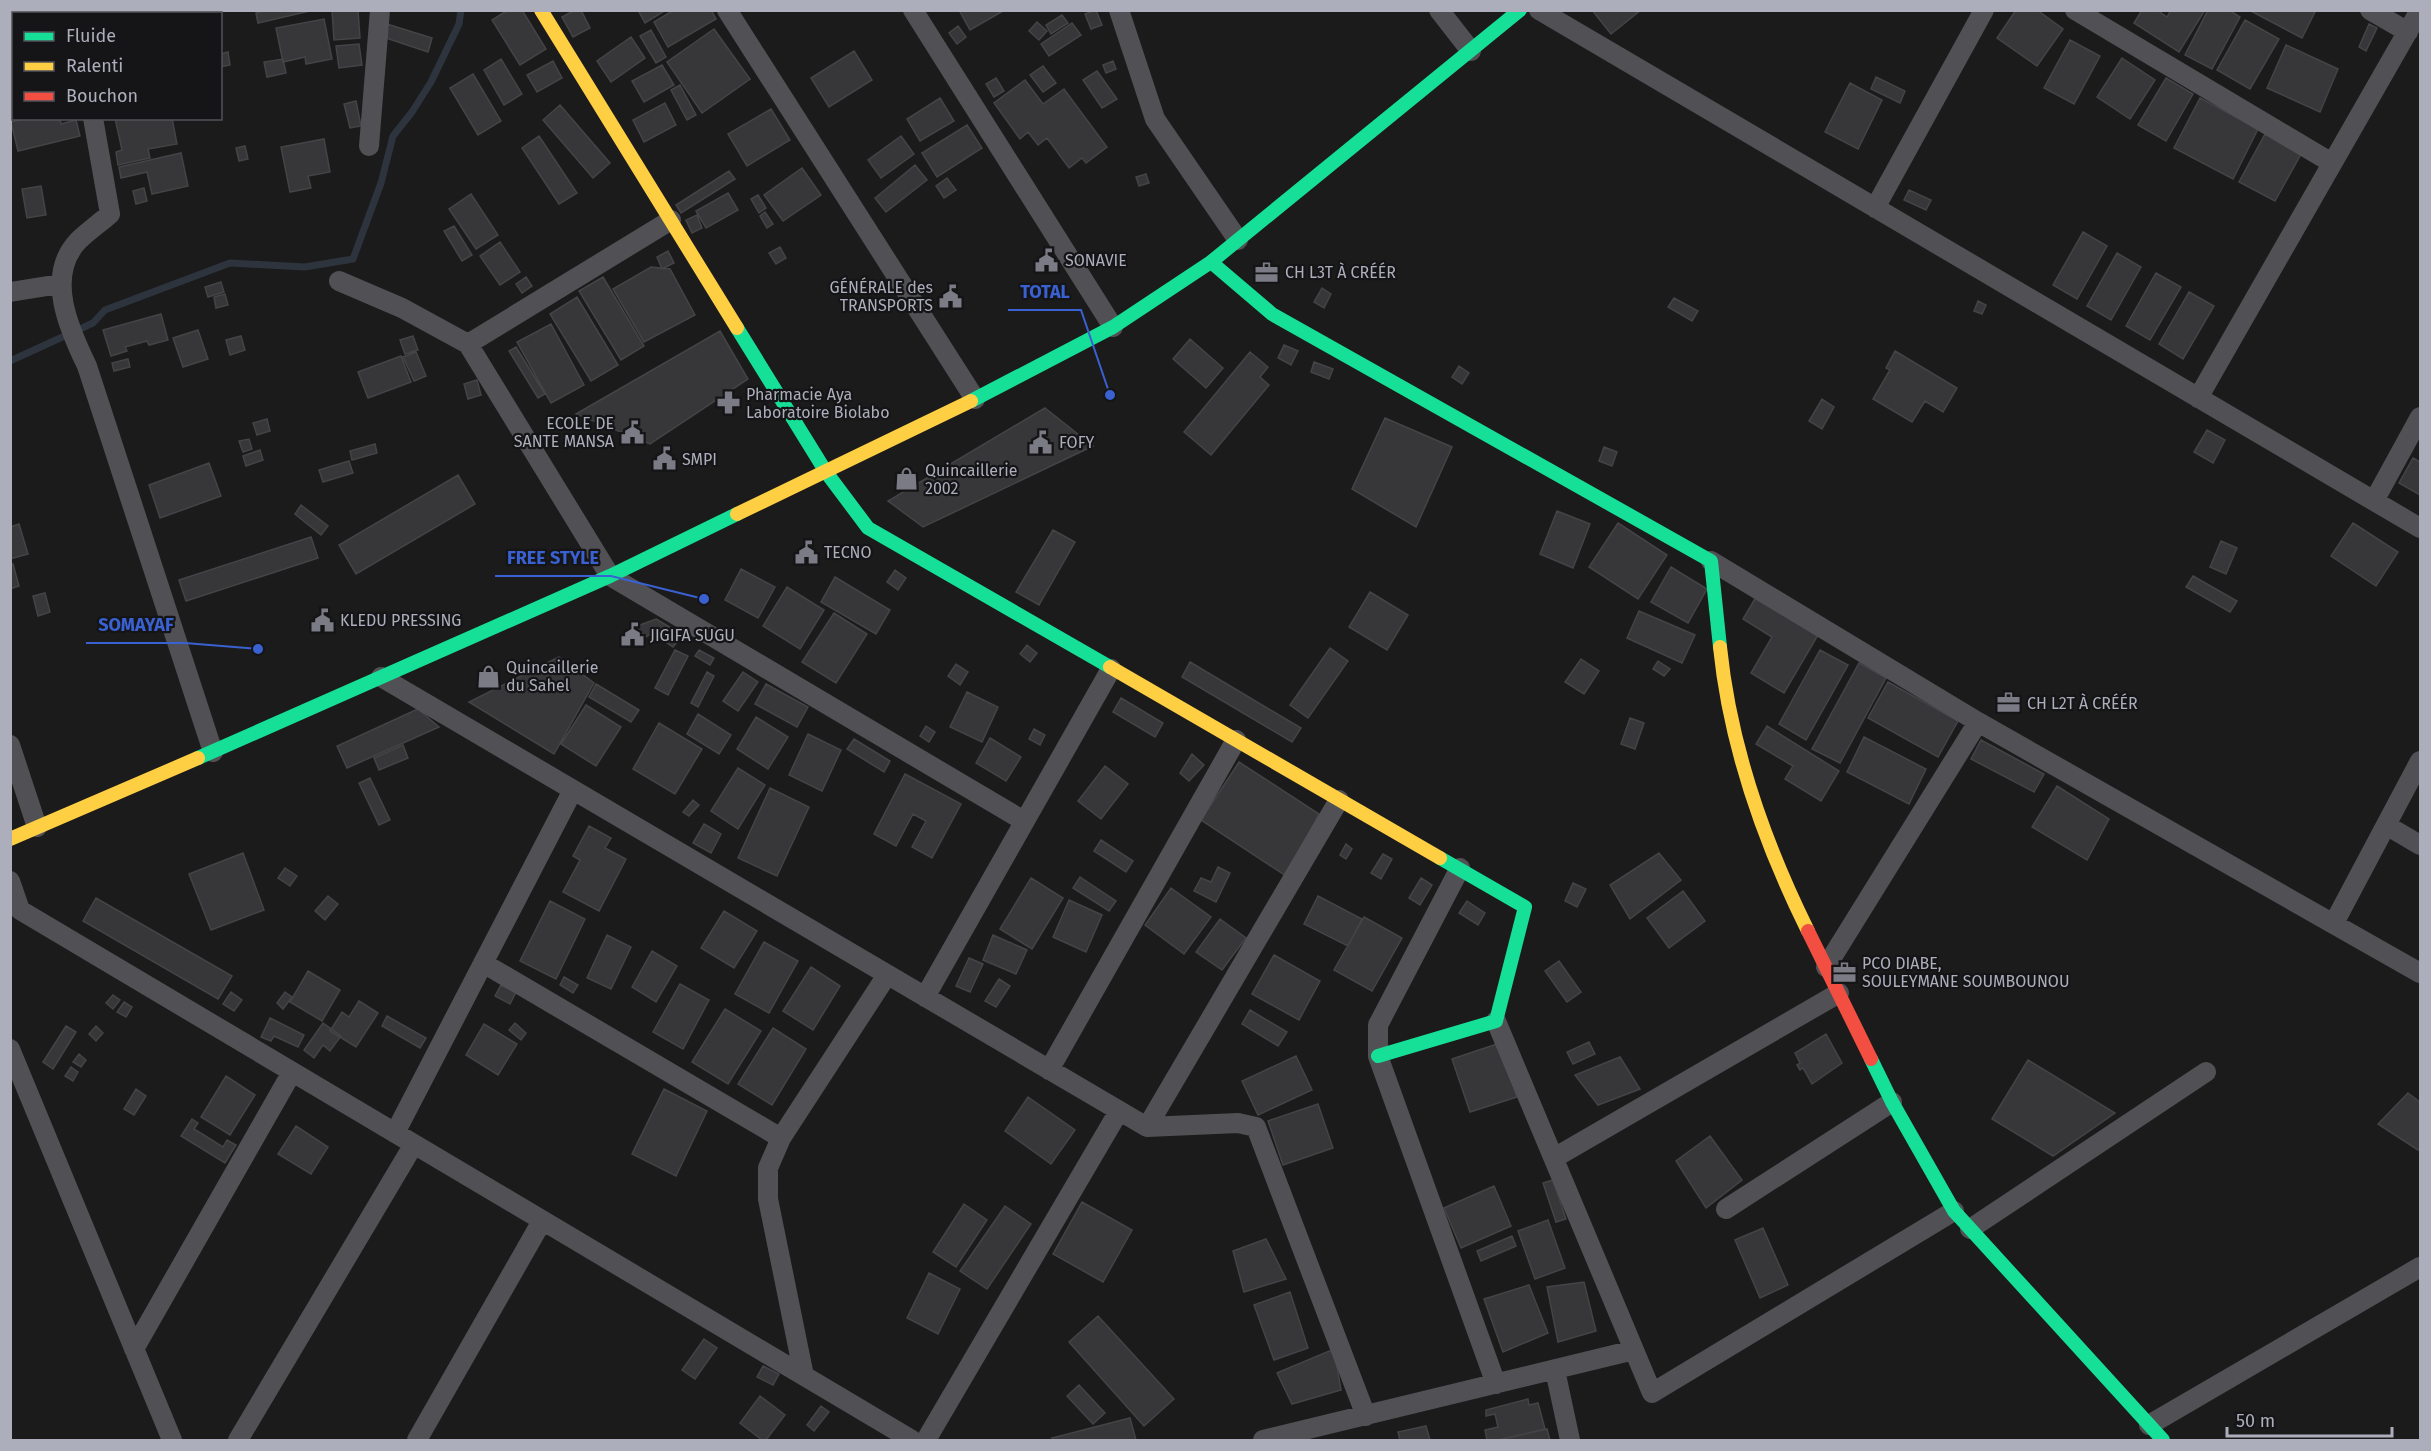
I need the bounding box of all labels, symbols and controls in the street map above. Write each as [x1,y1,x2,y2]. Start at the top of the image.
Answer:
legend [12,12,222,120]
text: Fluide [66,25,116,47]
text: Ralenti [66,55,123,77]
text: Bouchon [66,85,138,107]
public building icon: SONAVIE [1034,247,1060,273]
place label: SONAVIE [1065,251,1127,270]
office icon: CH L3T À CRÉÉR [1254,259,1280,285]
place label: CH L3T À CRÉÉR [1285,262,1396,282]
callout: TOTAL [1008,274,1081,310]
place label: GÉNÉRALE des TRANSPORTS [829,277,933,315]
text: TOTAL [1020,281,1070,303]
public building icon: GÉNÉRALE des TRANSPORTS [938,283,964,309]
place label: Pharmacie Aya Laboratoire Biolabo [746,385,889,422]
pharmacy icon: Pharmacie Aya Laboratoire Biolabo [715,390,741,416]
place label: ECOLE DE SANTE MANSA [514,414,615,451]
public building icon: ECOLE DE SANTE MANSA [619,419,645,445]
public building icon: FOFY [1028,429,1054,455]
place label: FOFY [1059,433,1094,452]
public building icon: SMPI [651,446,677,472]
place label: SMPI [682,450,717,469]
place label: Quincaillerie 2002 [925,461,1017,498]
shop icon: Quincaillerie 2002 [894,466,920,492]
public building icon: TECNO [793,539,819,565]
callout: FREE STYLE [495,540,611,576]
place label: TECNO [824,543,872,562]
text: FREE STYLE [507,547,599,569]
callout: SOMAYAF [86,607,185,643]
public building icon: KLEDU PRESSING [309,607,335,633]
place label: KLEDU PRESSING [340,611,461,630]
text: SOMAYAF [98,614,174,636]
public building icon: JIGIFA SUGU [619,622,645,648]
place label: JIGIFA SUGU [650,626,735,645]
place label: Quincaillerie du Sahel [506,658,598,695]
shop icon: Quincaillerie du Sahel [475,663,501,689]
office icon: CH L2T À CRÉÉR [1996,690,2022,716]
place label: CH L2T À CRÉÉR [2027,693,2138,713]
place label: PCO DIABE, SOULEYMANE SOUMBOUNOU [1862,954,2070,991]
office icon: PCO DIABE, SOULEYMANE SOUMBOUNOU [1831,959,1857,985]
scale bar [2227,1400,2392,1438]
text: 50 m [2236,1410,2275,1432]

